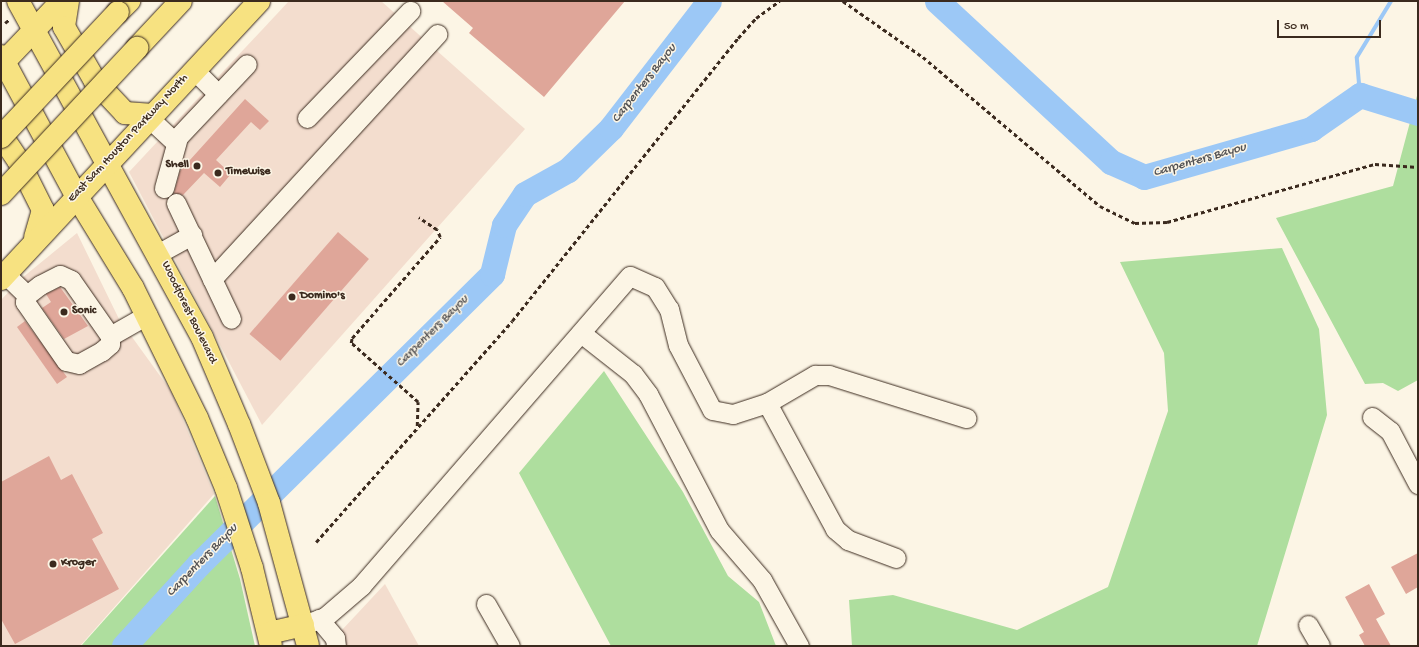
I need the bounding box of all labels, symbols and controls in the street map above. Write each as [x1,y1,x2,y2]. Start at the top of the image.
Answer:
scale bar [1279,12,1383,38]
text: 50 m [1284,20,1309,34]
water label: Carpenters Bayou [609,41,681,127]
street label: East Sam Houston Parkway North [66,72,192,206]
water label: Carpenters Bayou [1152,140,1248,182]
place label: Shell [166,159,189,173]
marker: Shell [192,161,202,171]
place label: Timewise [226,166,270,180]
marker: Timewise [213,168,223,178]
street label: Woodforest Boulevard [157,259,219,367]
place label: Domino's [300,290,345,304]
marker: Domino's [287,292,297,302]
water label: Carpenters Bayou [394,293,472,371]
place label: Sonic [72,305,96,319]
marker: Sonic [59,307,69,317]
water label: Carpenters Bayou [164,521,242,601]
place label: Kroger [61,557,95,571]
marker: Kroger [48,559,58,569]

